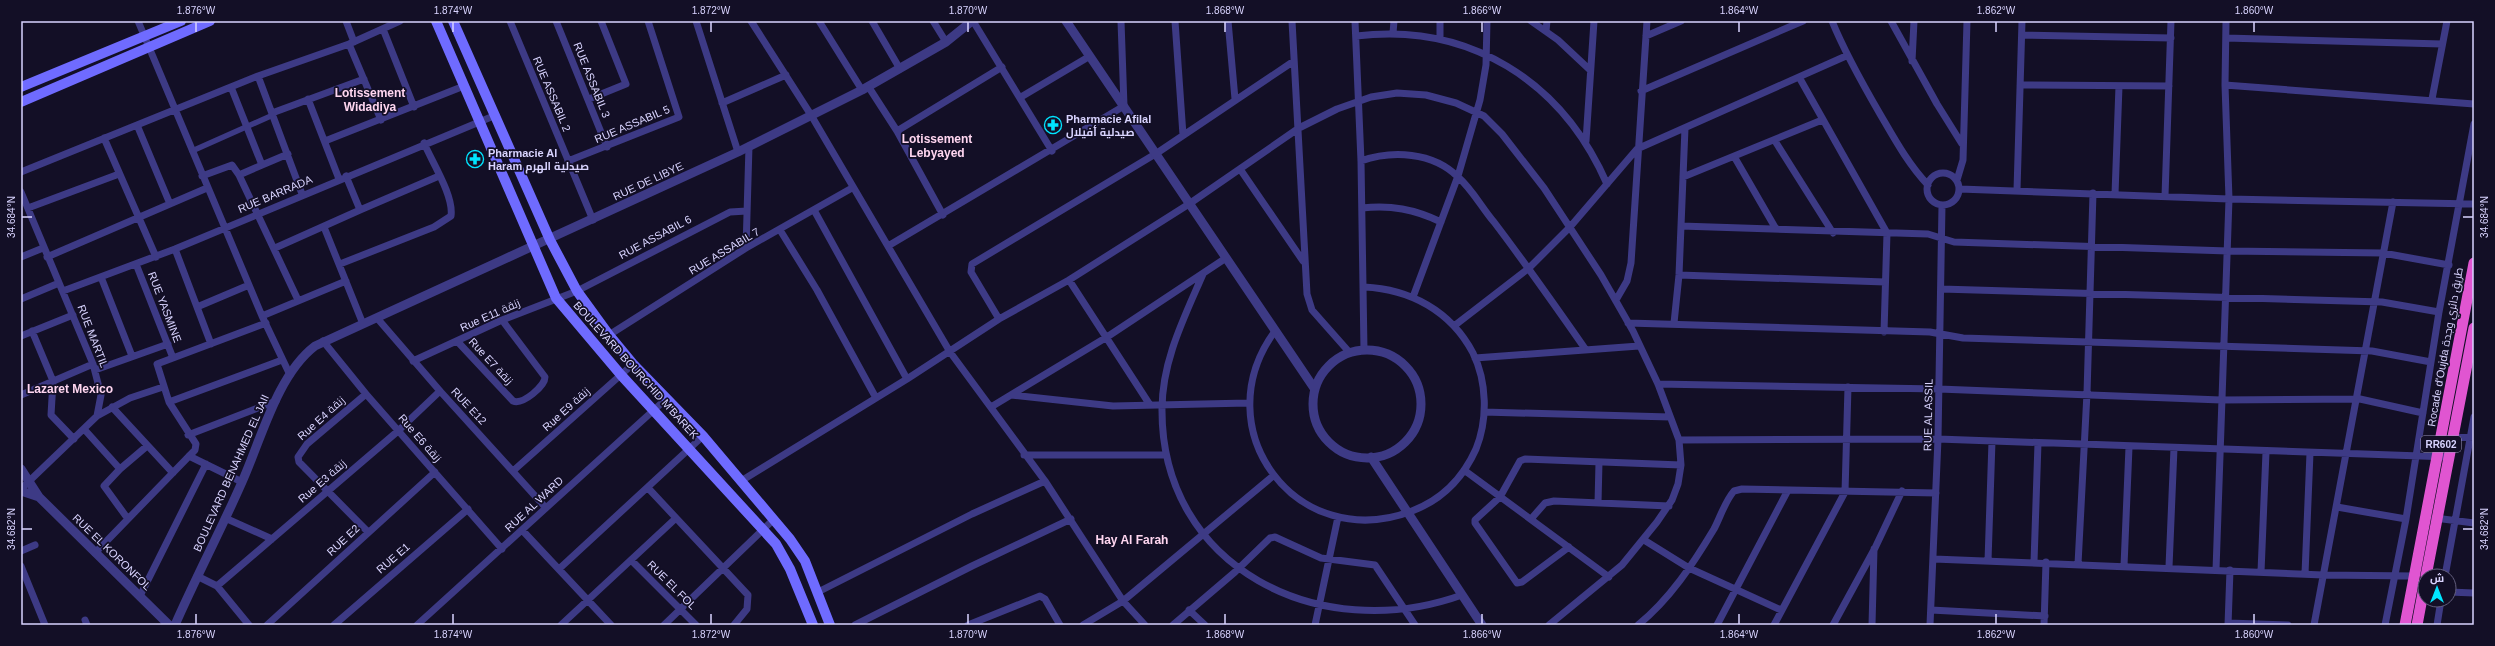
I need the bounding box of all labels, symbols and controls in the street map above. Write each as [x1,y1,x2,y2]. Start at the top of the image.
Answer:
text: 1.876°W [177,5,216,16]
text: 1.874°W [434,5,473,16]
text: 1.872°W [692,5,731,16]
text: 1.870°W [949,5,988,16]
text: 1.868°W [1206,5,1245,16]
text: 1.866°W [1463,5,1502,16]
text: 1.864°W [1720,5,1759,16]
text: 1.862°W [1977,5,2016,16]
text: 1.860°W [2235,5,2274,16]
street label: RUE ASSABIL 3 [571,41,613,119]
street label: RUE ASSABIL 2 [531,55,573,133]
district label: Lotissement Widadiya [335,86,405,114]
street label: RUE ASSABIL 5 [593,103,671,145]
place label: Pharmacie Afilal صيدلية أفيلال [1066,113,1151,139]
pharmacy icon: Pharmacie Afilal صيدلية أفيلال [1043,115,1063,135]
district label: Lotissement Lebyayed [902,132,972,160]
place label: Pharmacie Al Haram صيدلية الهرم [488,147,589,174]
pharmacy icon: Pharmacie Al Haram صيدلية الهرم [465,149,485,169]
street label: RUE DE LIBYE [611,160,685,202]
street label: RUE BARRADA [236,173,315,215]
text: 34.684°N [6,196,17,238]
text: 34.684°N [2479,196,2490,238]
street label: RUE ASSABIL 6 [617,213,693,261]
street label: RUE ASSABIL 7 [686,225,762,277]
street label: Rocade d'Oujda طريق دائري وجدة [2425,266,2468,428]
street label: RUE YASMINE [146,270,184,344]
street label: Rue E11 زنقة [458,296,522,334]
street label: BOULEVARD BOURCHID M'BAREK [571,299,701,442]
street label: RUE MARTIL [75,303,111,369]
street label: Rue E7 زنقة [466,335,516,387]
street label: RUE AL ASSIL [1921,379,1935,451]
district label: Lazaret Mexico [27,382,113,396]
street label: RUE E12 [449,385,489,427]
street label: Rue E9 زنقة [540,385,593,434]
street label: BOULEVARD BENAHMED EL JAII [191,393,271,553]
street label: Rue E4 زنقة [295,394,348,443]
street label: Rue E6 زنقة [395,412,444,465]
road number: RR602 [2421,436,2461,452]
street label: Rue E3 زنقة [296,457,349,506]
street label: RUE AL WARD [502,474,566,534]
text: 34.682°N [6,508,17,550]
text: 34.682°N [2479,508,2490,550]
street label: RUE EL KORONFOL [70,512,154,592]
street label: RUE E2 [324,522,362,558]
district label: Hay Al Farah [1096,533,1168,547]
street label: RUE E1 [374,540,412,576]
street label: RUE EL FOL [645,558,699,612]
north arrow [2417,568,2457,608]
text: ش [2430,572,2444,585]
text: 1.876°W [177,629,216,640]
text: 1.874°W [434,629,473,640]
text: 1.872°W [692,629,731,640]
text: 1.870°W [949,629,988,640]
text: 1.868°W [1206,629,1245,640]
text: 1.866°W [1463,629,1502,640]
text: 1.864°W [1720,629,1759,640]
text: 1.862°W [1977,629,2016,640]
text: 1.860°W [2235,629,2274,640]

